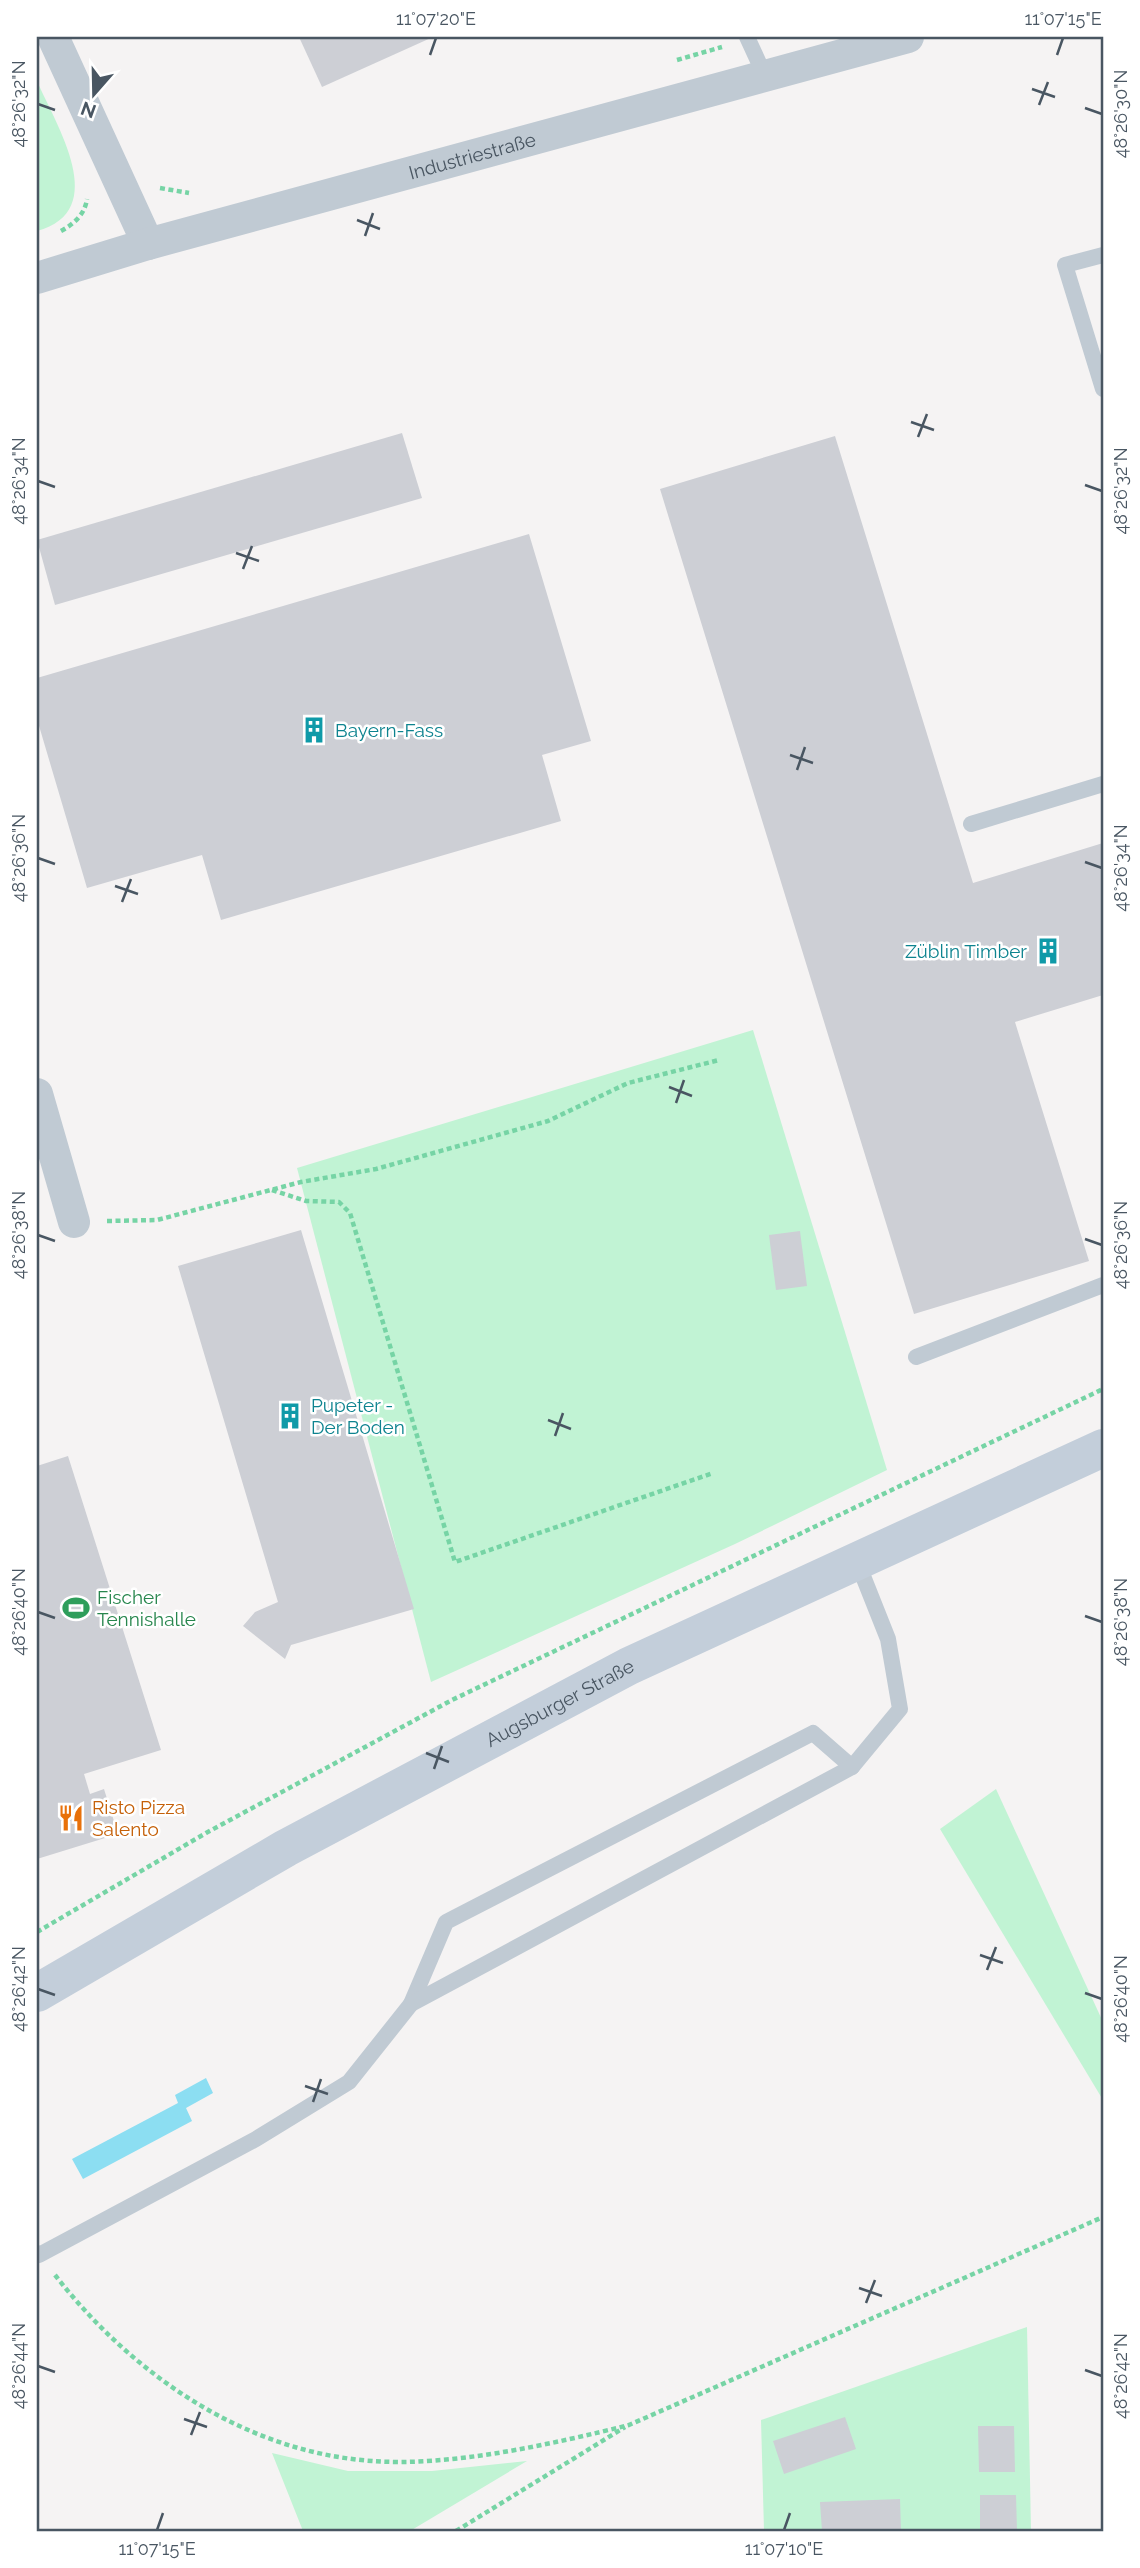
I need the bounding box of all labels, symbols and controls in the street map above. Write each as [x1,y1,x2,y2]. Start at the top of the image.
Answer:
text: 11°07'20"E [396,8,476,29]
text: 11°07'15"E [1024,8,1102,29]
text: 48°26'32"N [8,60,29,148]
north arrow [60,60,130,130]
text: 48°26'30"N [1110,70,1131,158]
text: N [78,97,99,123]
street label: Industriestraße [406,128,538,184]
text: 48°26'34"N [8,437,29,525]
text: 48°26'32"N [1110,447,1131,535]
building icon: Bayern-Fass [299,715,329,745]
place label: Bayern-Fass [335,719,443,741]
text: 48°26'36"N [8,814,29,902]
text: 48°26'34"N [1110,824,1131,912]
building icon: Züblin Timber [1033,936,1063,966]
place label: Züblin Timber [905,940,1027,962]
text: 48°26'38"N [8,1191,29,1279]
text: 48°26'36"N [1110,1201,1131,1289]
place label: Pupeter - Der Boden [311,1394,405,1438]
building icon: Pupeter - Der Boden [275,1401,305,1431]
text: 48°26'40"N [8,1568,29,1656]
text: 48°26'38"N [1110,1578,1131,1666]
place label: Fischer Tennishalle [97,1586,196,1630]
sports icon: Fischer Tennishalle [61,1593,91,1623]
street label: Augsburger Straße [482,1654,638,1751]
place label: Risto Pizza Salento [92,1796,185,1840]
restaurant icon: Risto Pizza Salento [56,1803,86,1833]
text: 48°26'42"N [8,1946,29,2032]
text: 48°26'40"N [1110,1955,1131,2043]
text: 48°26'44"N [8,2323,29,2409]
text: 48°26'42"N [1110,2333,1131,2419]
text: 11°07'15"E [118,2538,196,2559]
text: 11°07'10"E [745,2538,823,2559]

